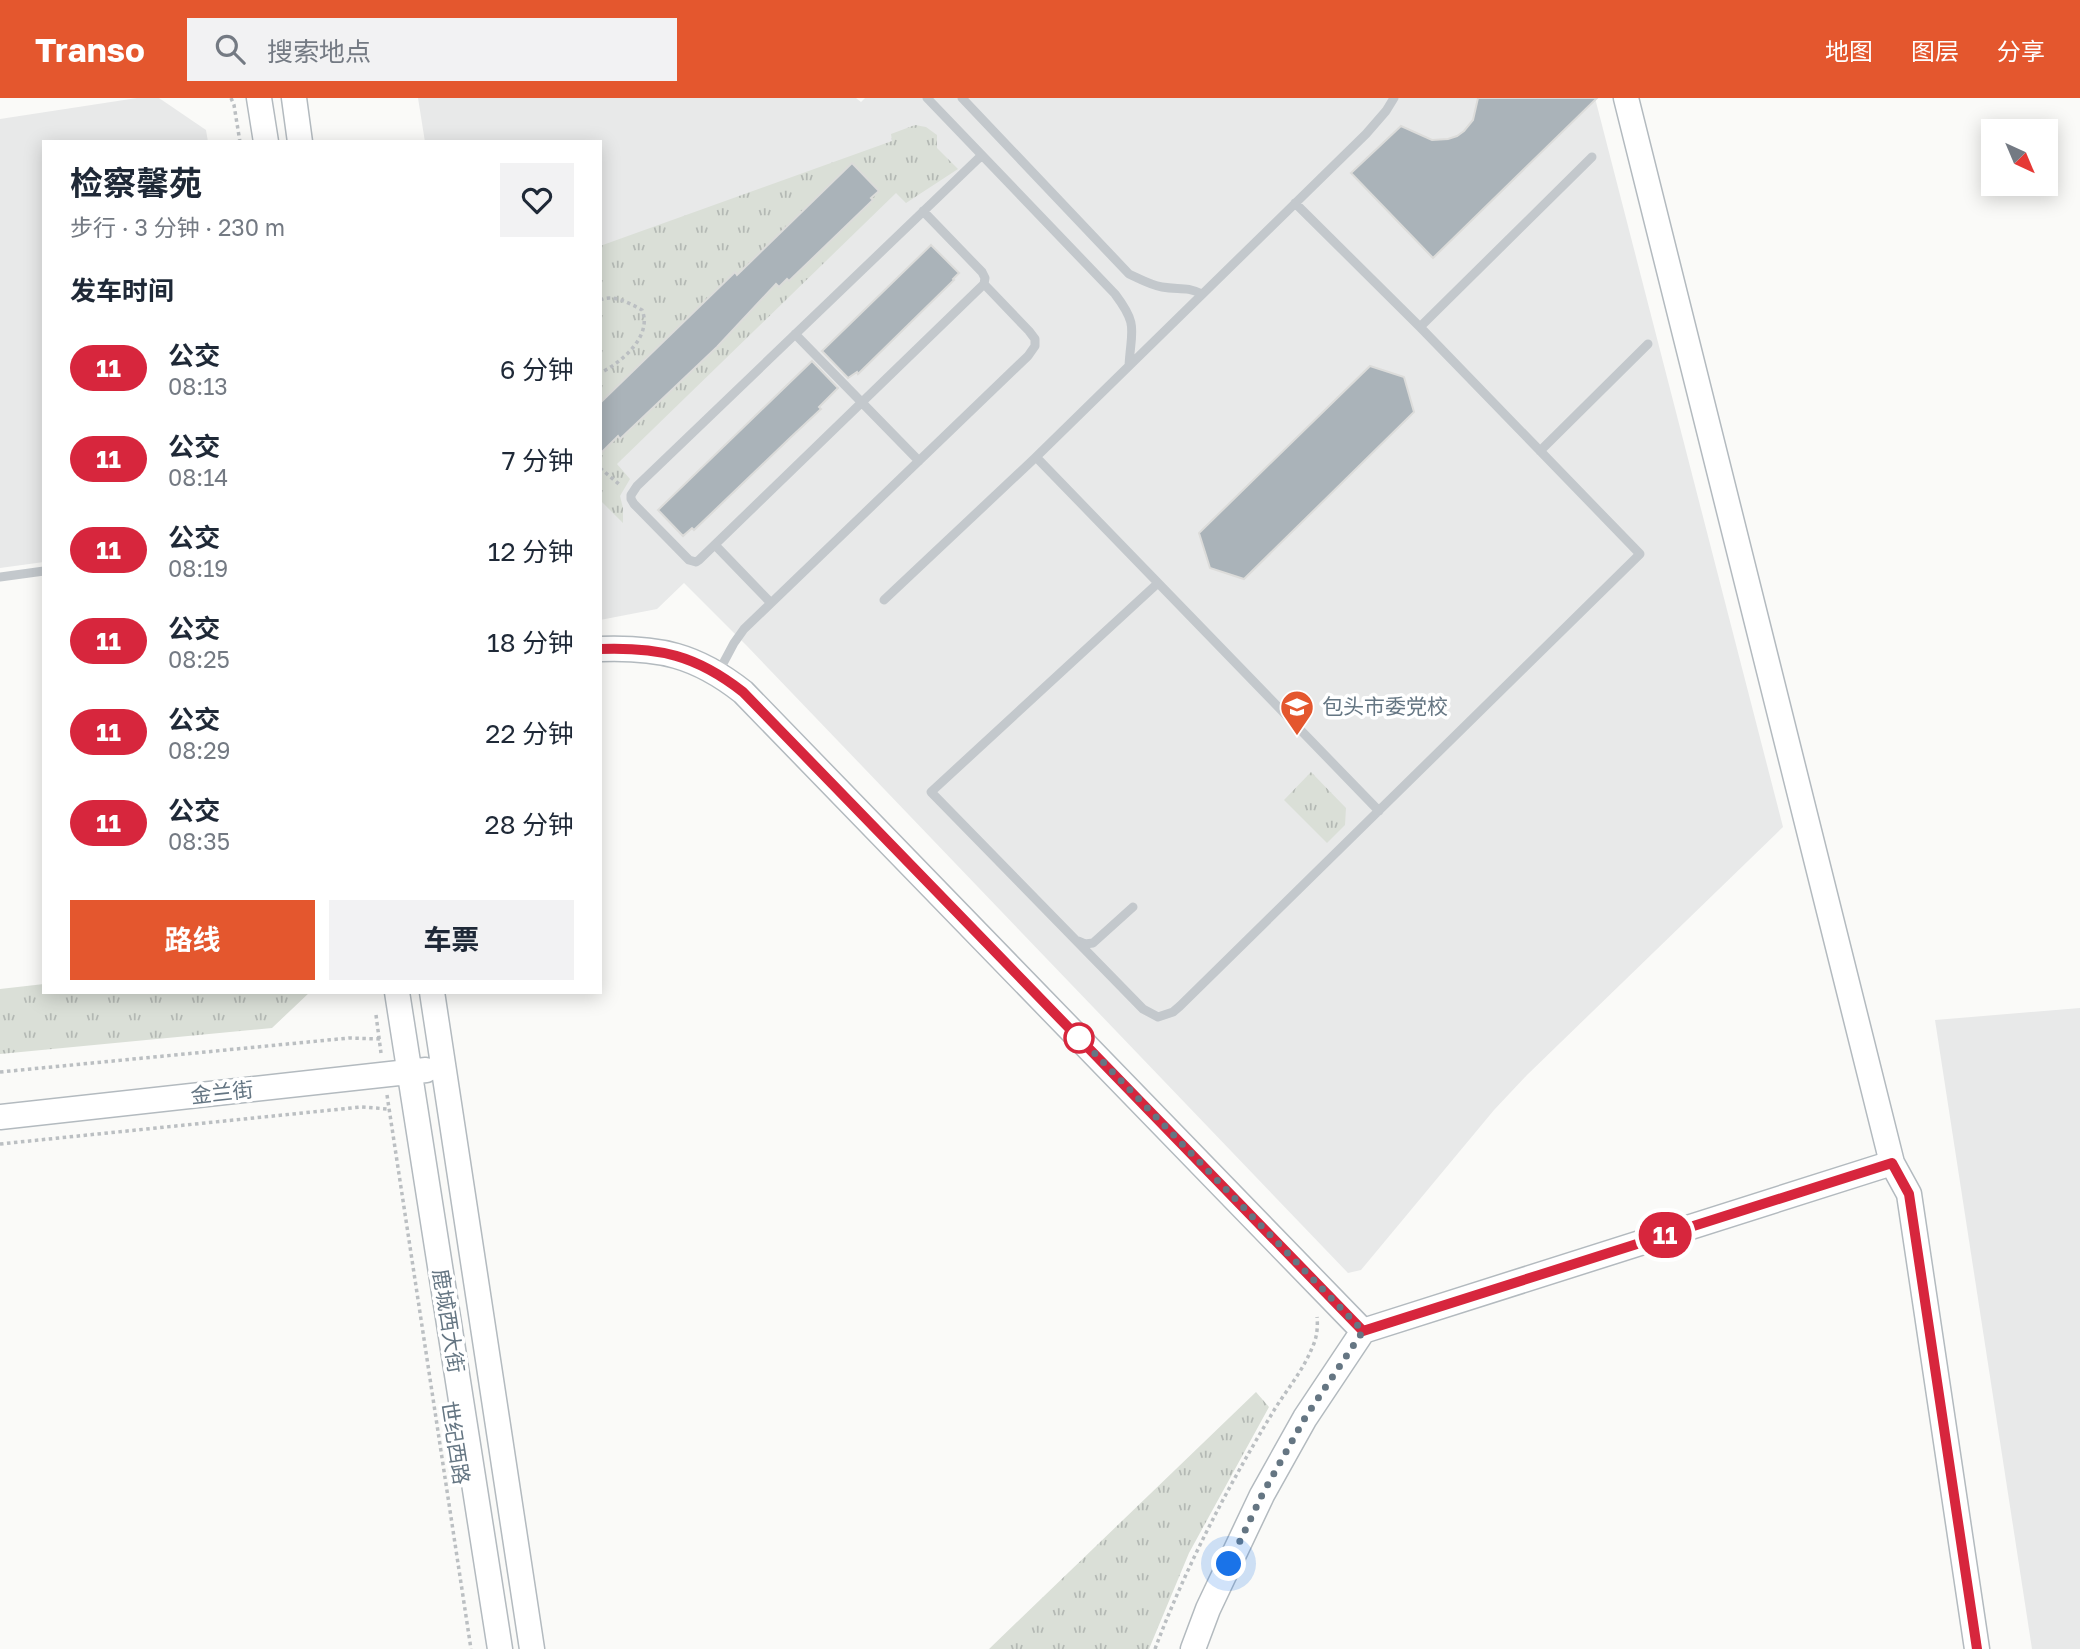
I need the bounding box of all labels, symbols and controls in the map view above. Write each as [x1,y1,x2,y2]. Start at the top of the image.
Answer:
search box [187,18,677,81]
text: Transo [35,30,145,69]
icon: search [211,30,249,68]
text: 搜索地点 [267,36,371,67]
text: 地图 [1825,36,1873,65]
text: 图层 [1911,36,1959,65]
text: 分享 [1997,36,2045,65]
north arrow [1981,119,2058,196]
map controls [1981,119,2058,196]
text: 检察馨苑 [70,163,202,202]
button: heart [500,163,574,237]
text: 步行 · 3 分钟 · 230 m [70,213,285,241]
text: 发车时间 [70,275,174,306]
text: 公交 [168,340,220,371]
text: 11 [96,353,121,382]
text: 6 分钟 [500,354,574,385]
text: 08:13 [168,372,228,400]
text: 公交 [168,431,220,462]
text: 11 [96,444,121,473]
text: 7 分钟 [502,445,574,476]
text: 08:14 [168,463,228,491]
text: 公交 [168,522,220,553]
text: 11 [96,535,121,564]
text: 12 分钟 [488,536,574,567]
text: 08:19 [168,554,228,582]
text: 公交 [168,613,220,644]
text: 11 [96,626,121,655]
text: 18 分钟 [487,627,574,658]
text: 08:25 [168,645,230,673]
school or university icon: 包头市委党校 [1278,688,1316,737]
place label: 包头市委党校 [1322,693,1448,719]
text: 公交 [168,704,220,735]
text: 11 [96,717,121,746]
text: 22 分钟 [485,718,574,749]
text: 08:29 [168,736,230,764]
text: 公交 [168,795,220,826]
text: 11 [96,808,121,837]
text: 28 分钟 [485,809,574,840]
text: 08:35 [168,827,230,855]
button: 路线 [70,900,315,980]
button: 车票 [329,900,574,980]
unlabelled marker [1064,1023,1094,1053]
street label: 金兰街 [189,1076,255,1108]
line badge: 11 [1634,1212,1696,1258]
text: 11 [1653,1220,1677,1249]
street label: 鹿城西大街 [428,1267,470,1375]
street label: 世纪西路 [437,1399,475,1486]
your location [1211,1546,1246,1581]

